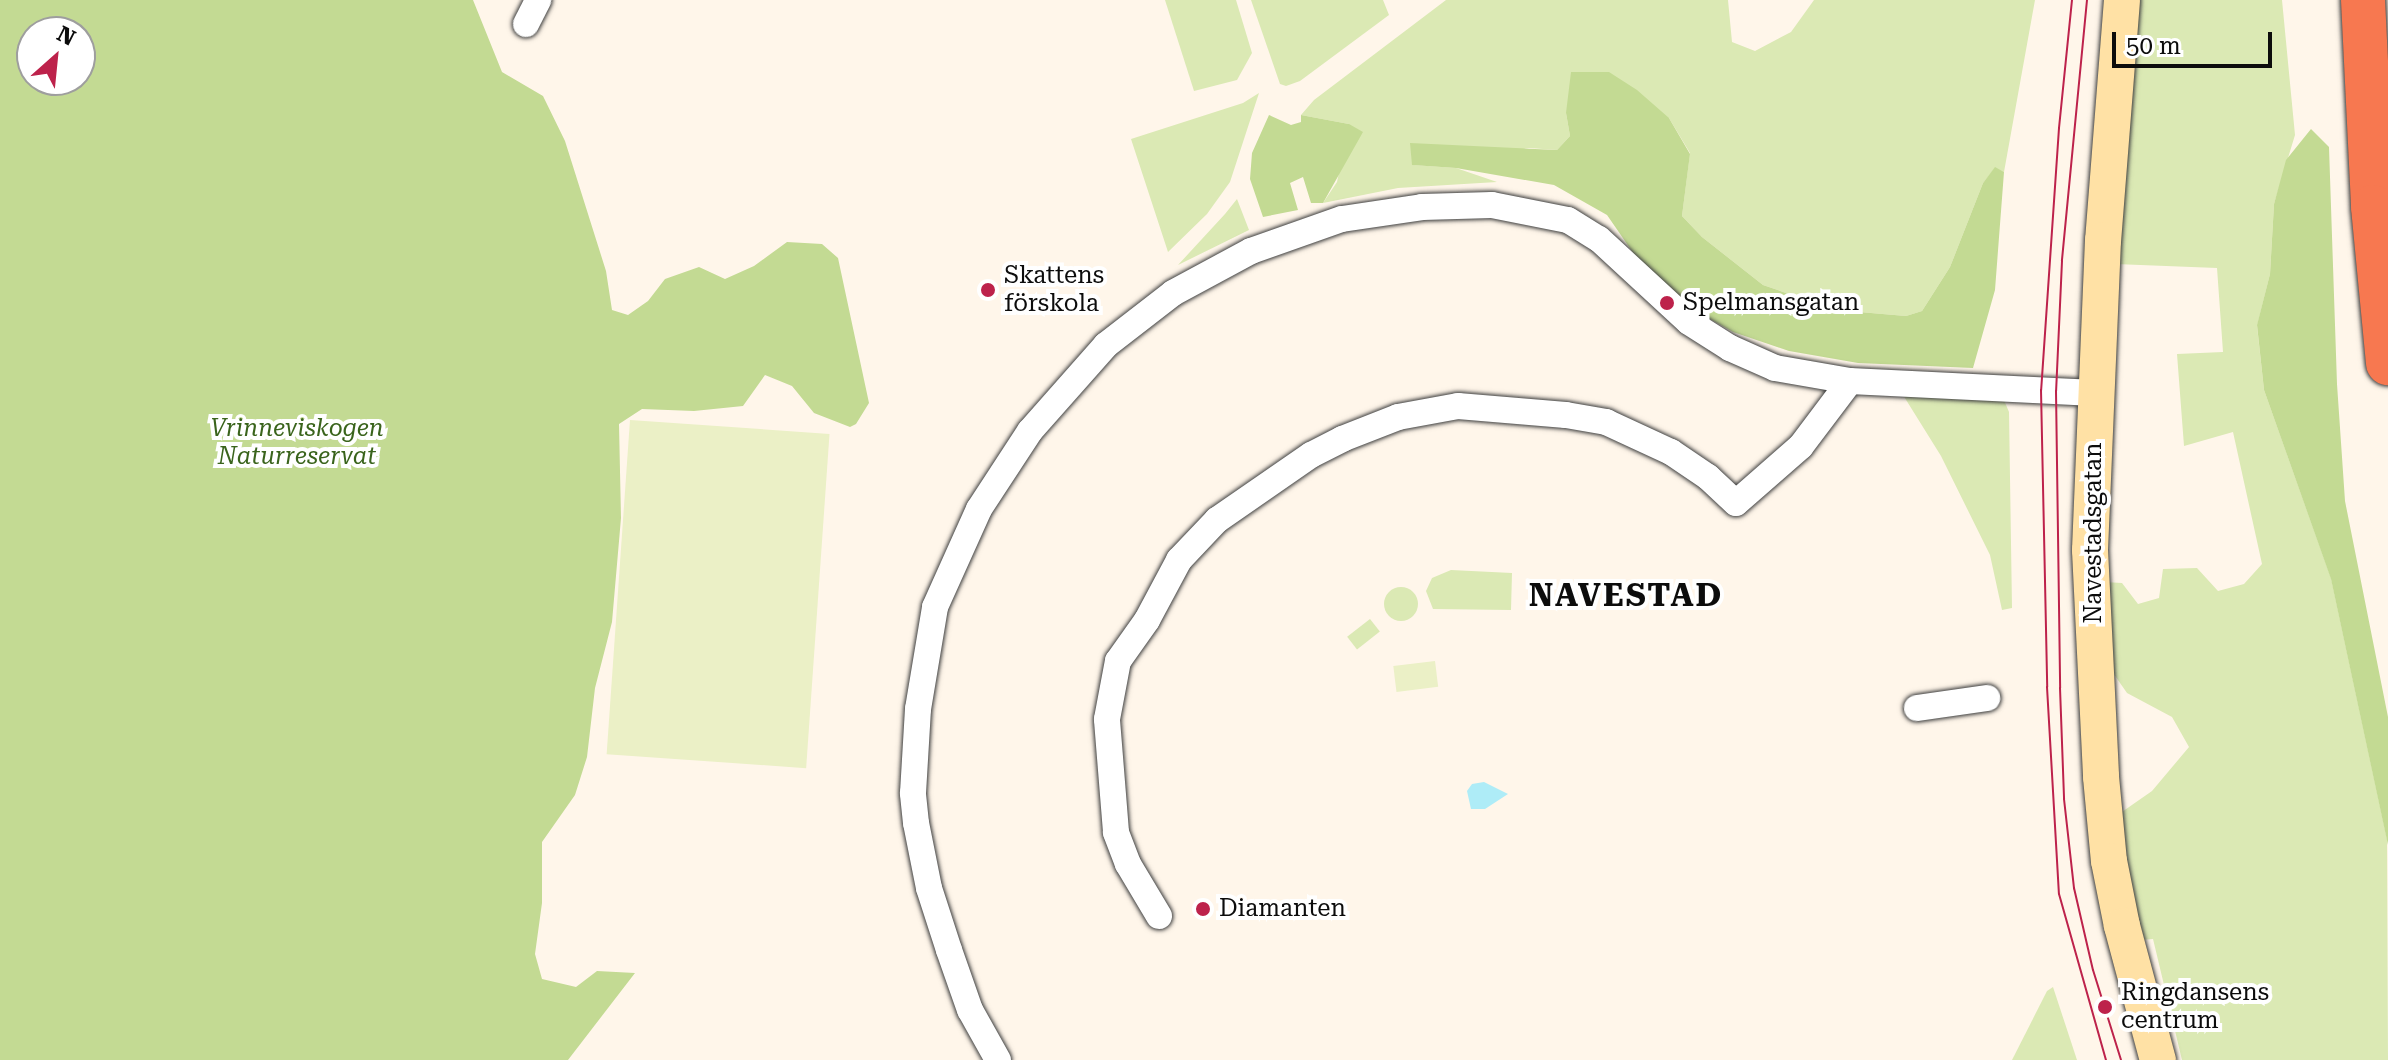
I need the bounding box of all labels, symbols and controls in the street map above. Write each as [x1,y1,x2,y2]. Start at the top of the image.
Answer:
north arrow [16,16,96,96]
scale bar [2116,16,2276,66]
text: N [53,21,79,51]
text: 50 m [2126,32,2181,60]
place label: Skattens förskola [1004,262,1104,318]
marker: Skattens förskola [979,281,997,299]
place label: Spelmansgatan [1683,289,1859,317]
marker: Spelmansgatan [1658,294,1676,312]
park label: Vrinneviskogen Naturreservat [210,415,384,471]
street label: Navestadsgatan [2080,443,2108,623]
district label: NAVESTAD [1529,576,1723,614]
place label: Diamanten [1219,895,1346,923]
marker: Diamanten [1194,900,1212,918]
place label: Ringdansens centrum [2121,979,2269,1035]
marker: Ringdansens centrum [2096,998,2114,1016]

